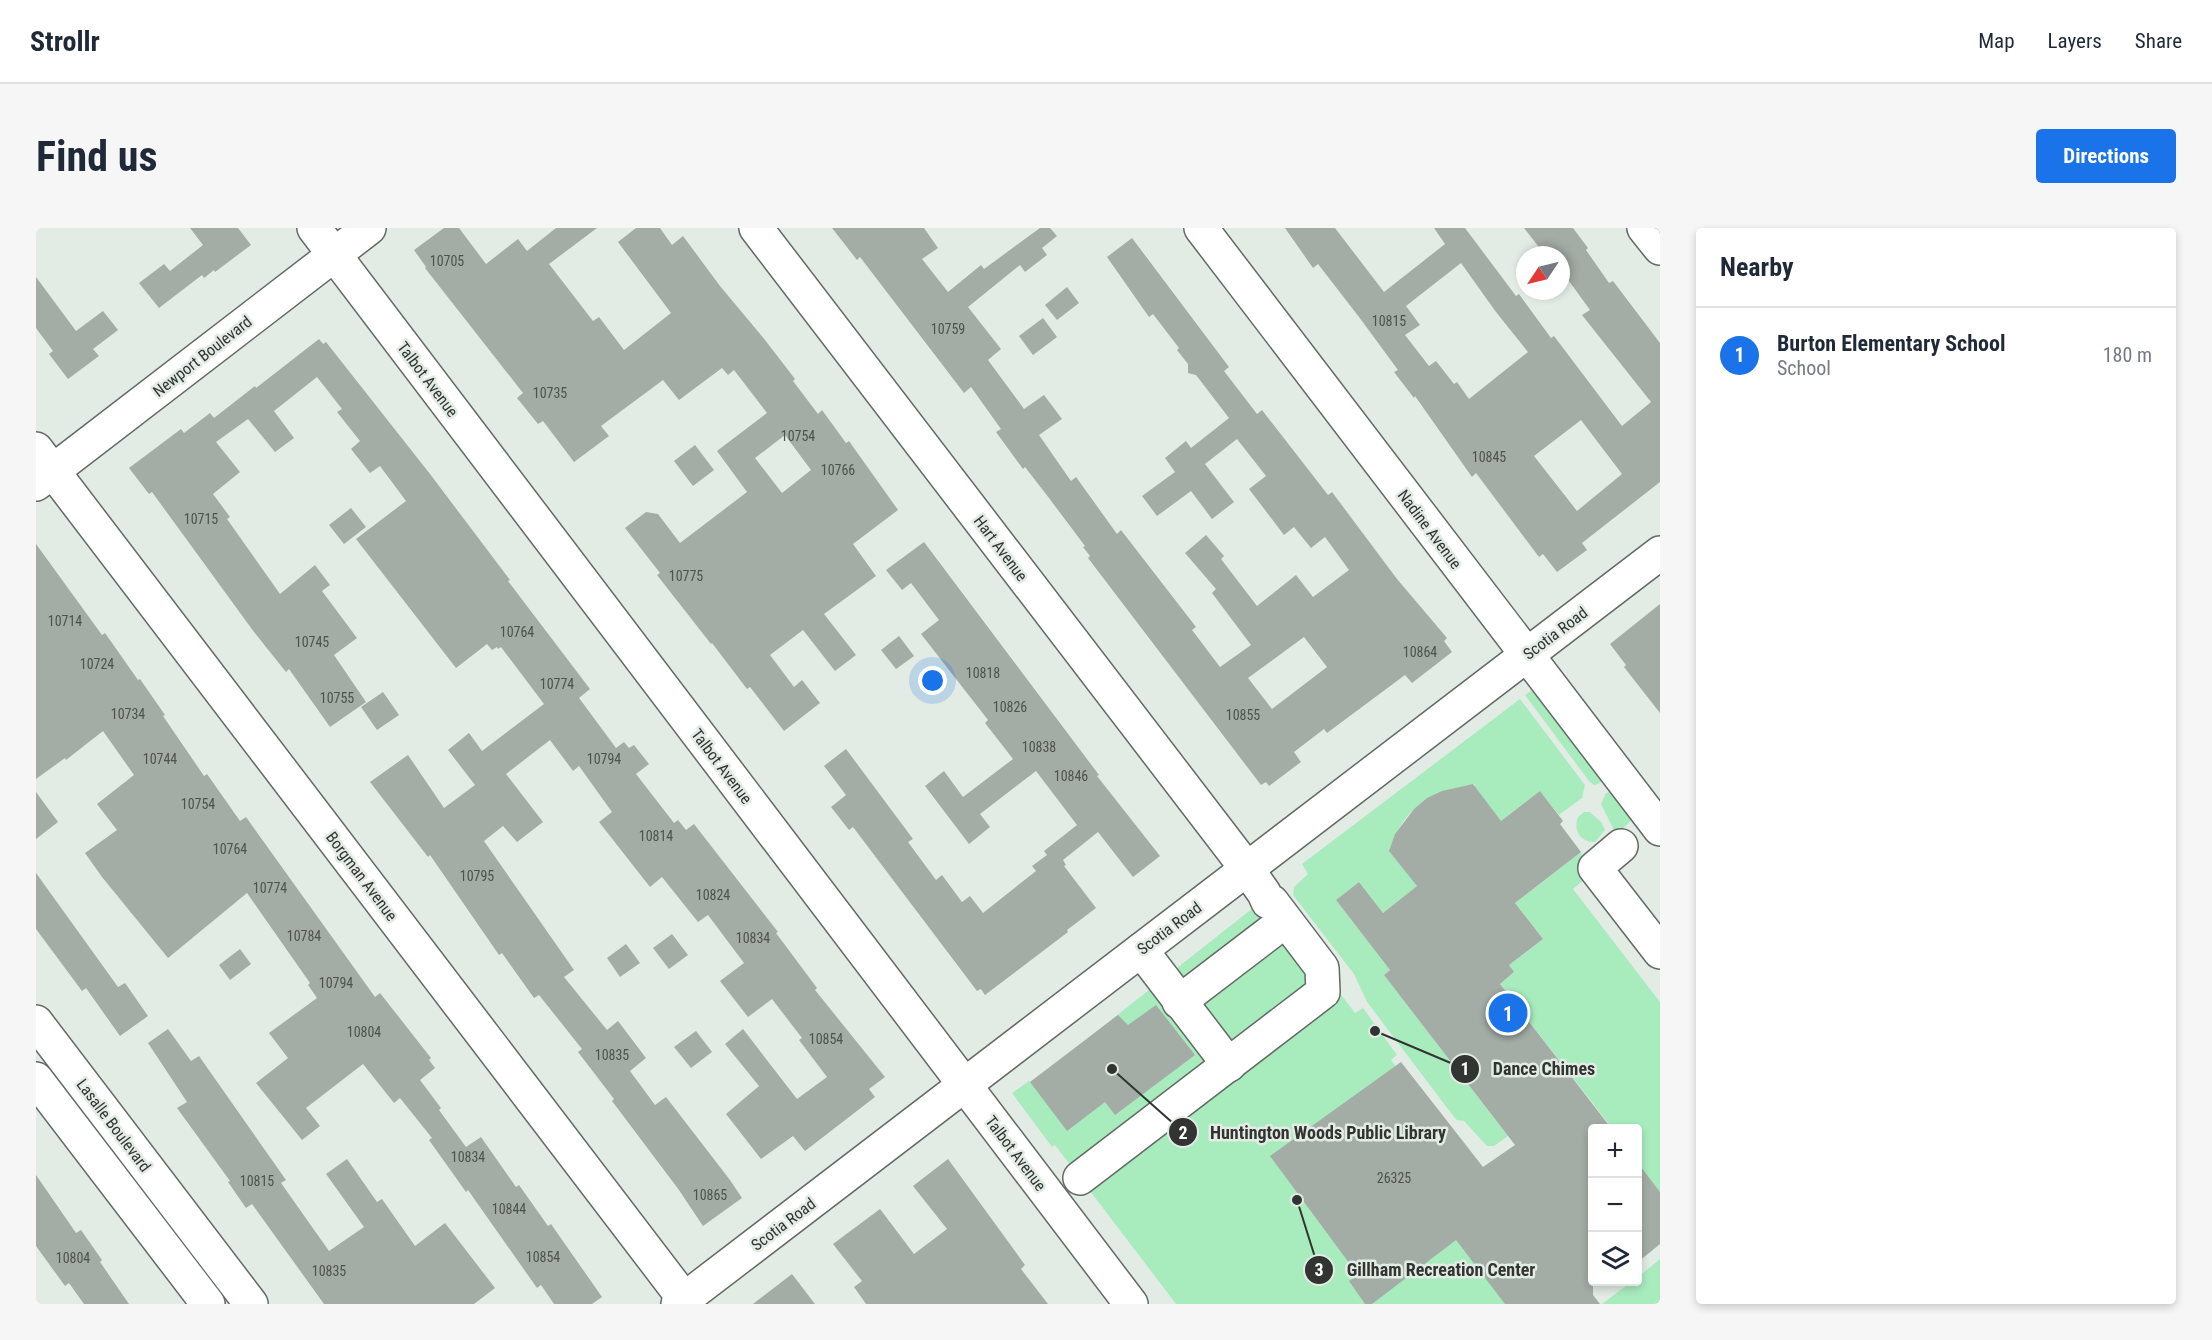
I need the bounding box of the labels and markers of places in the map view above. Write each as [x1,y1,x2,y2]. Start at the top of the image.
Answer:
pin: 1 [1488,990,1528,1036]
callout: Dance Chimes [1450,1051,1607,1087]
callout: Huntington Woods Public Library [1168,1114,1458,1150]
callout: Gillham Recreation Center [1304,1252,1547,1288]

